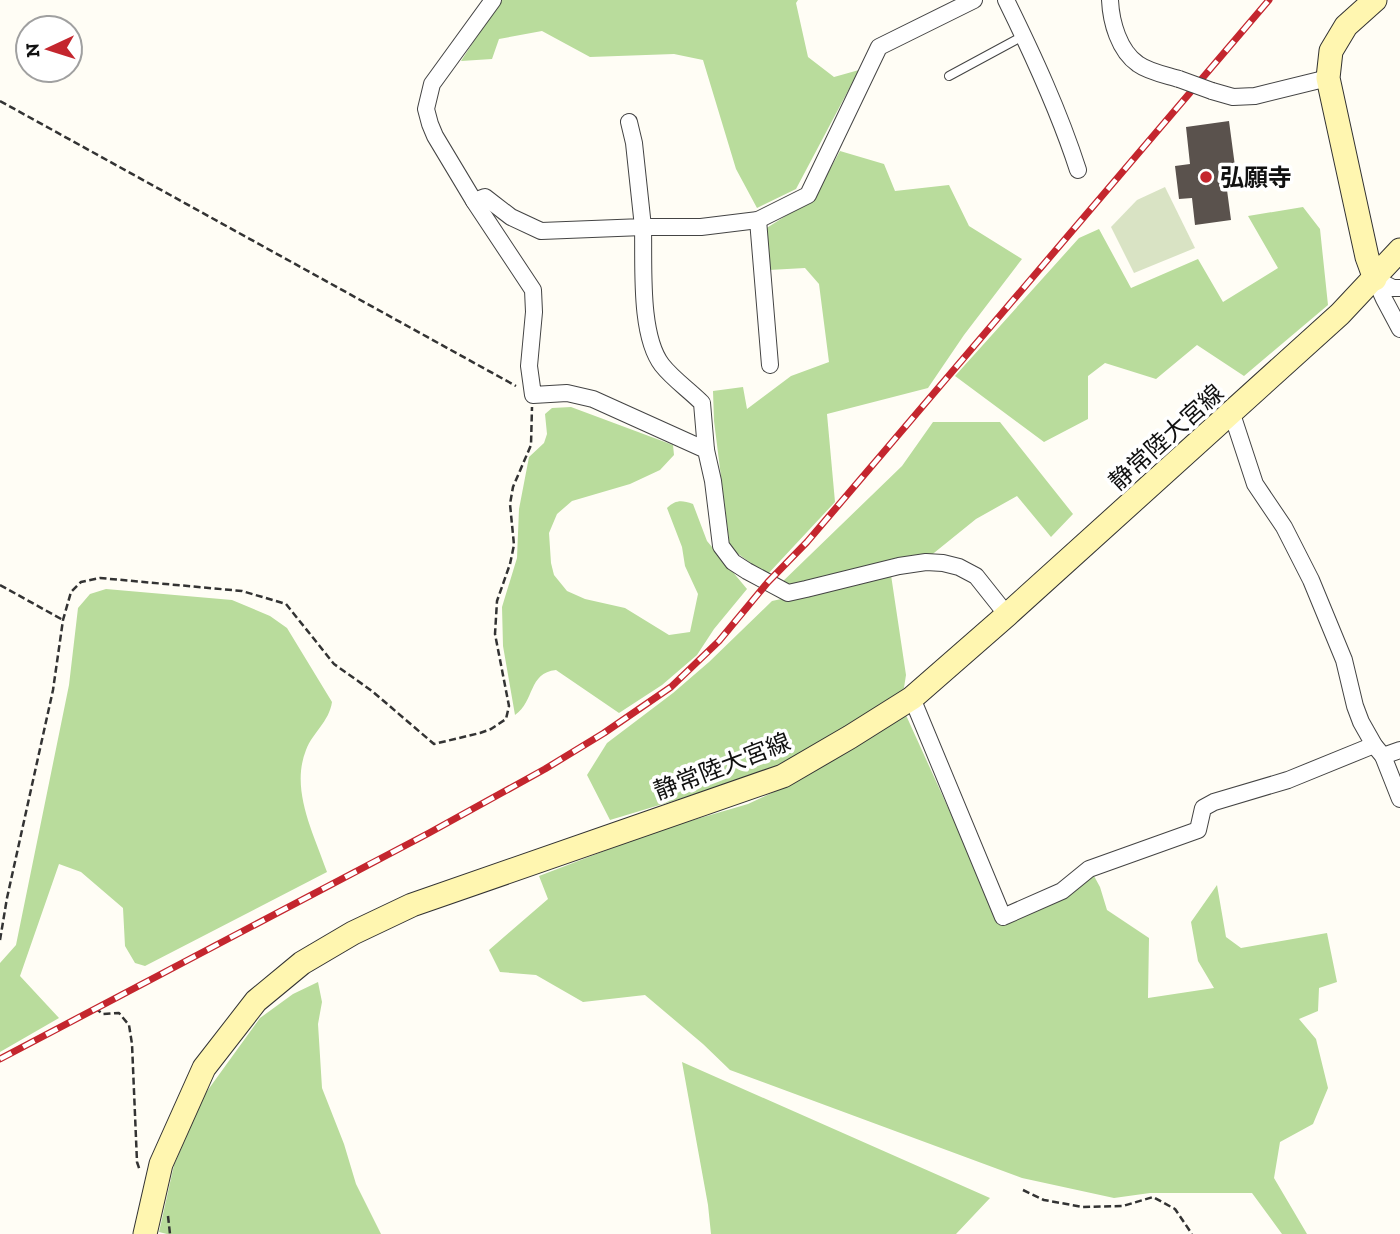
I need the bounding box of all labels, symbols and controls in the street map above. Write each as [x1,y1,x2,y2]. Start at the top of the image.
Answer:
north arrow [14,14,84,84]
text: N [21,42,45,58]
place label: 弘願寺 [1220,163,1292,192]
marker: 弘願寺 [1198,169,1214,185]
street label: 静常陸大宮線 [1103,378,1229,496]
street label: 静常陸大宮線 [650,727,794,805]

